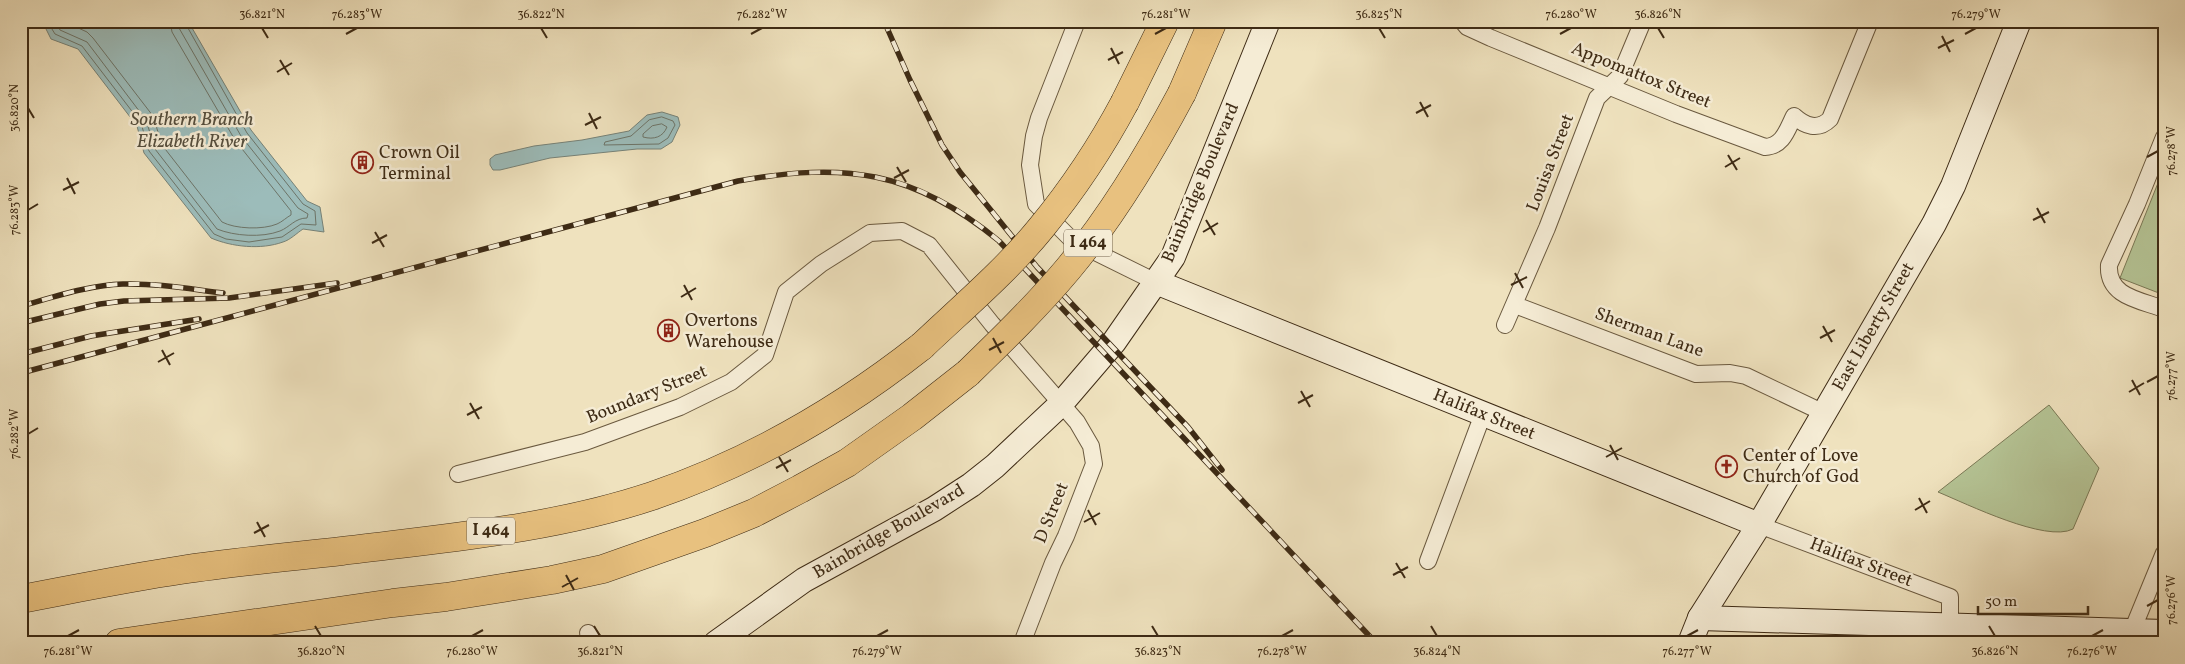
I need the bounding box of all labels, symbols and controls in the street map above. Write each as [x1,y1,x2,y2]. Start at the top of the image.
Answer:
text: 36.821°N [239,7,285,23]
text: 76.283°W [332,7,382,23]
text: 36.822°N [517,7,565,23]
text: 76.282°W [737,7,787,23]
text: 76.281°W [1141,7,1191,23]
text: 36.825°N [1356,7,1402,23]
text: 76.280°W [1545,7,1597,23]
text: 36.826°N [1634,7,1682,23]
text: 76.279°W [1951,7,2001,23]
street label: Appomattox Street [1568,37,1714,115]
text: 36.820°N [7,84,23,132]
street label: Bainbridge Boulevard [1156,99,1246,267]
water label: Southern Branch Elizabeth River [131,107,253,155]
street label: Louisa Street [1521,111,1581,215]
text: 76.278°W [2164,126,2180,176]
place label: Crown Oil Terminal [379,141,460,187]
building icon: Crown Oil Terminal [351,151,375,175]
text: 76.283°W [7,185,23,235]
road number: I 464 [1064,230,1112,256]
street label: East Liberty Street [1827,258,1921,396]
street label: Sherman Lane [1591,302,1707,364]
place label: Overtons Warehouse [685,309,774,355]
building icon: Overtons Warehouse [657,319,681,343]
text: 76.277°W [2164,351,2180,401]
street label: Boundary Street [583,359,711,431]
street label: Halifax Street [1429,383,1539,447]
text: 76.282°W [7,409,23,459]
place label: Center of Love Church of God [1743,444,1859,490]
church icon: Center of Love Church of God [1715,454,1739,478]
street label: Bainbridge Boulevard [809,478,969,586]
street label: D Street [1028,479,1076,547]
road number: I 464 [467,518,515,544]
street label: Halifax Street [1806,532,1916,594]
text: 76.276°W [2164,575,2180,625]
scale bar [1978,584,2088,616]
text: 50 m [1985,592,2017,613]
text: 76.281°W [43,644,93,660]
text: 36.820°N [297,644,345,660]
text: 76.280°W [446,644,498,660]
text: 36.821°N [577,644,623,660]
text: 76.279°W [852,644,902,660]
text: 36.823°N [1135,644,1181,660]
text: 76.278°W [1257,644,1307,660]
text: 36.824°N [1413,644,1461,660]
text: 76.277°W [1662,644,1712,660]
text: 36.826°N [1971,644,2019,660]
text: 76.276°W [2067,644,2117,660]

